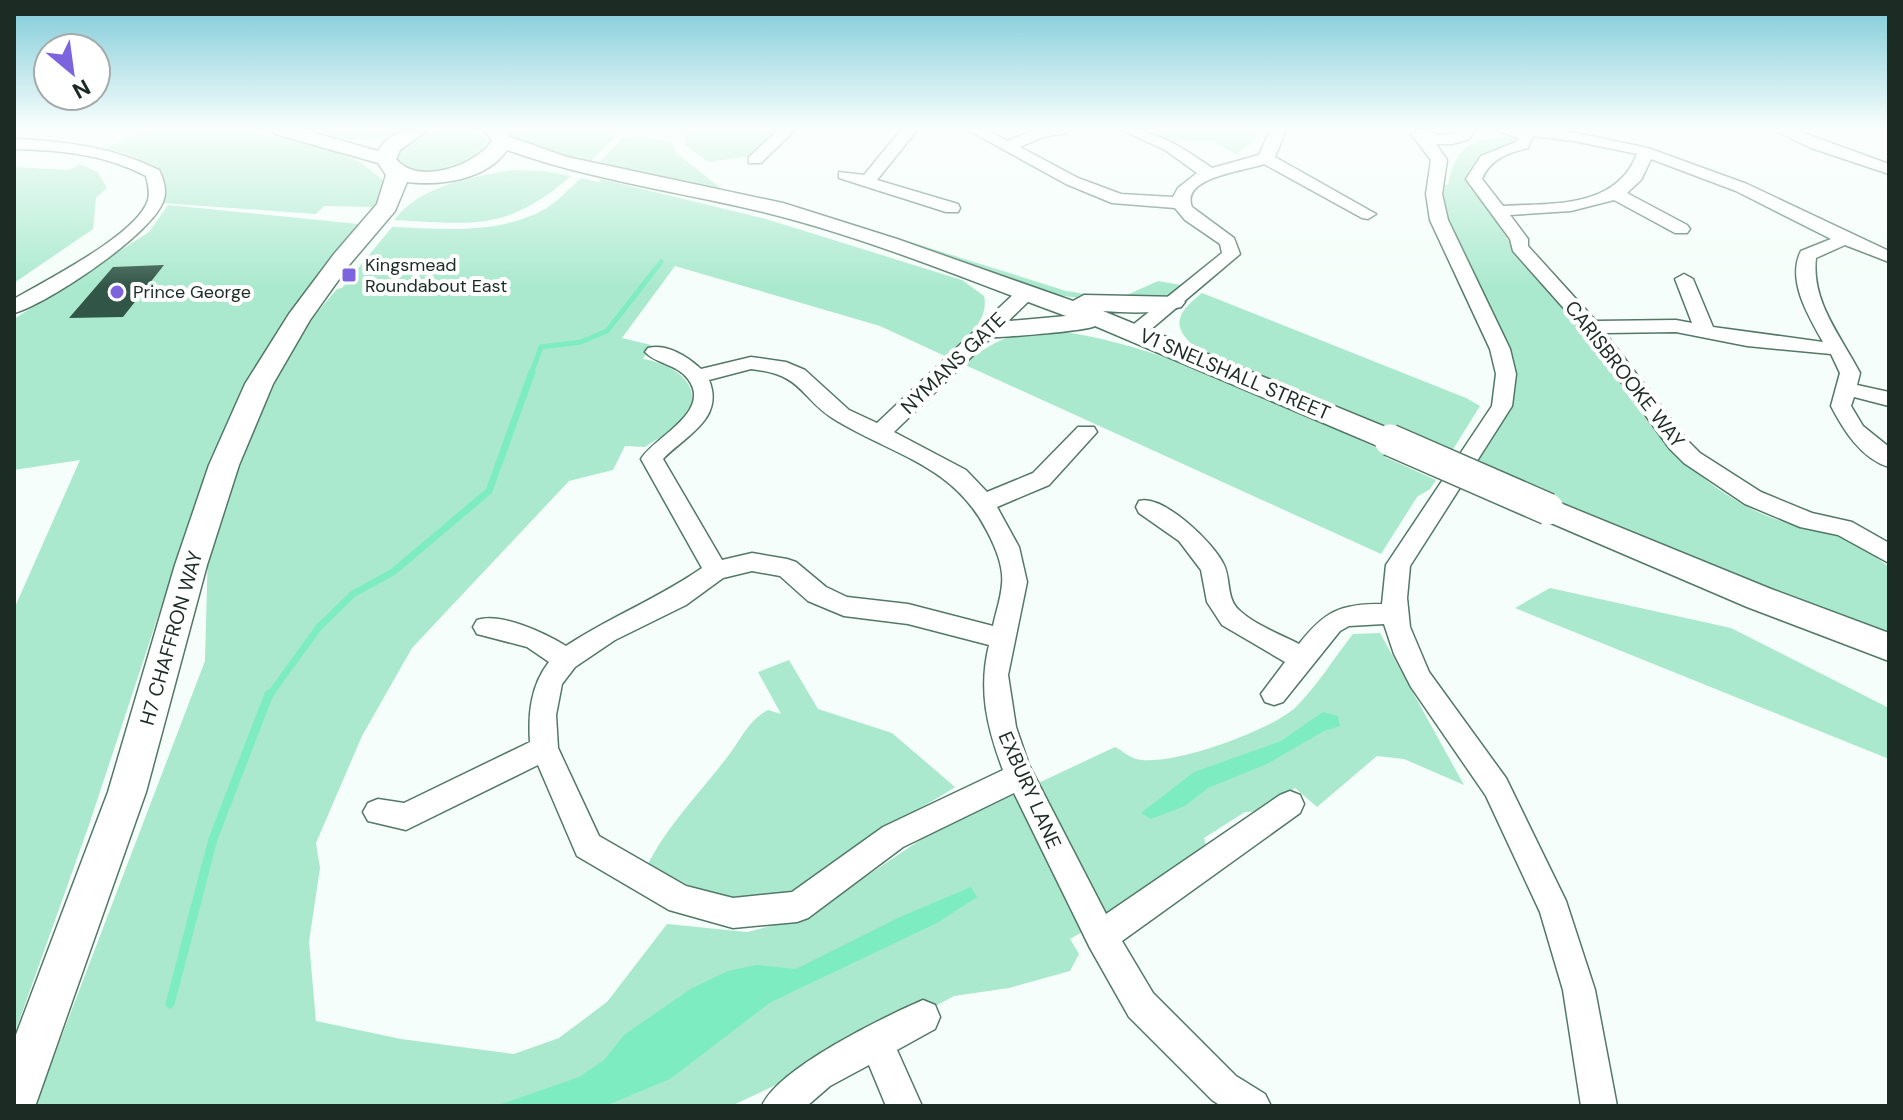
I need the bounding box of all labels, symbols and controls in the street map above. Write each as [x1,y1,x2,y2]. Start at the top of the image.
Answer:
north arrow [32,32,112,112]
text: N [67,72,96,106]
place label: Kingsmead Roundabout East [365,253,507,298]
marker: Kingsmead Roundabout East [340,266,358,284]
place label: Prince George [133,280,251,304]
marker: Prince George [108,283,126,301]
street label: CARISBROOKE WAY [1559,295,1691,453]
street label: NYMANS GATE [895,307,1011,419]
street label: V1 SNELSHALL STREET [1136,322,1334,426]
street label: H7 CHAFFRON WAY [134,547,208,728]
street label: EXBURY LANE [993,727,1067,853]

